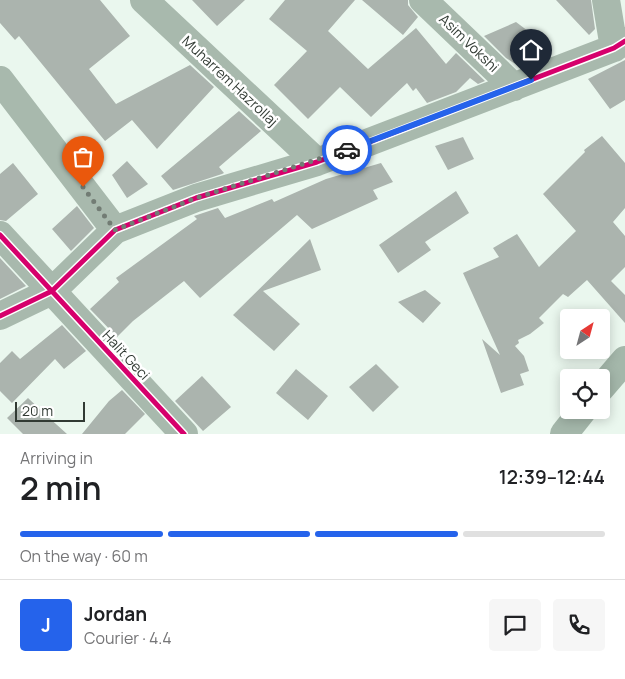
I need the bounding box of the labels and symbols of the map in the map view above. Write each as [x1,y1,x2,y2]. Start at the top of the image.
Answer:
street label: Asim Vokshi [435,9,503,76]
pin [510,29,552,80]
street label: Muharrem Hazrollaj [178,31,282,130]
courier [322,125,372,175]
pin [62,136,104,187]
north arrow [560,309,610,359]
street label: Halit Geci [99,326,154,384]
scale bar [15,399,85,422]

